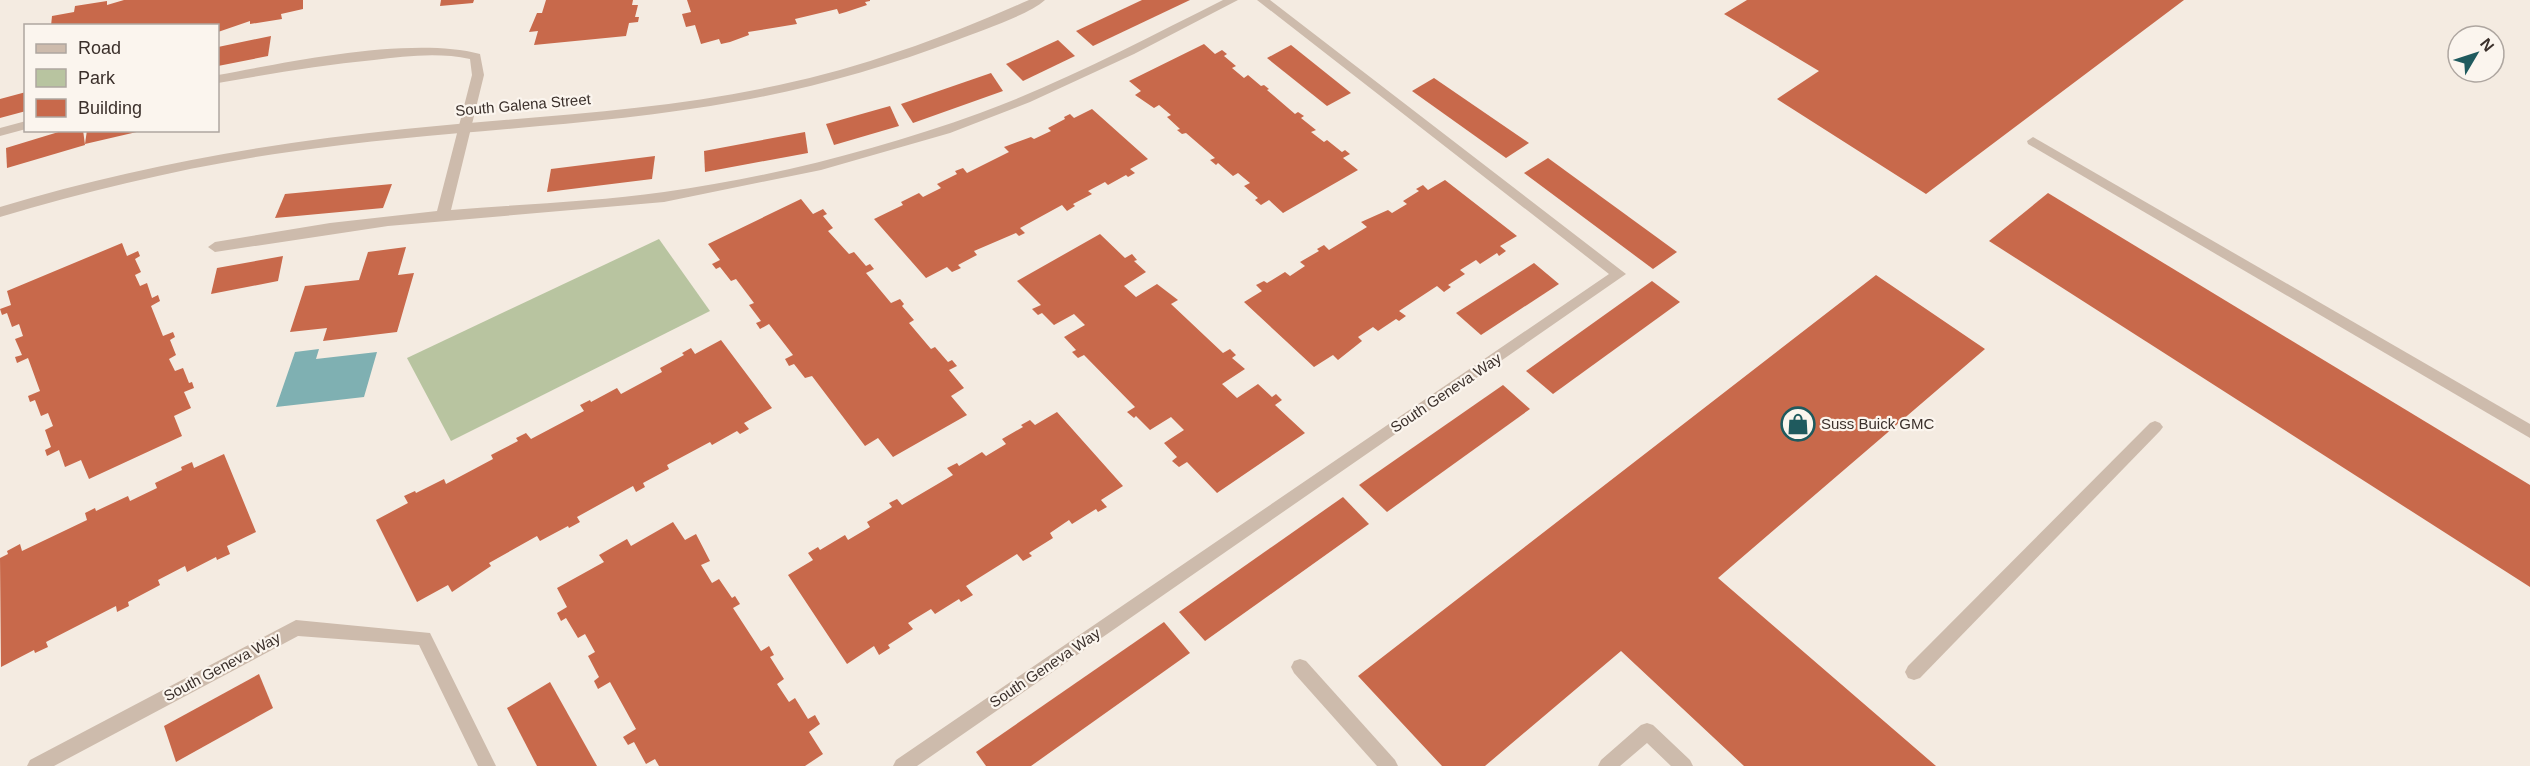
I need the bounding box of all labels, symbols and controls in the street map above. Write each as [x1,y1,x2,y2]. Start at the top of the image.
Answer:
legend [24,24,219,132]
north arrow [2446,24,2506,84]
text: N [2477,35,2498,55]
text: Road [78,38,121,58]
text: Park [78,68,116,88]
street label: South Galena Street [455,90,592,119]
text: Building [78,98,142,118]
street label: South Geneva Way [1387,349,1505,436]
shop icon: Suss Buick GMC [1780,406,1816,442]
place label: Suss Buick GMC [1821,415,1935,432]
street label: South Geneva Way [986,624,1104,711]
street label: South Geneva Way [161,628,283,704]

